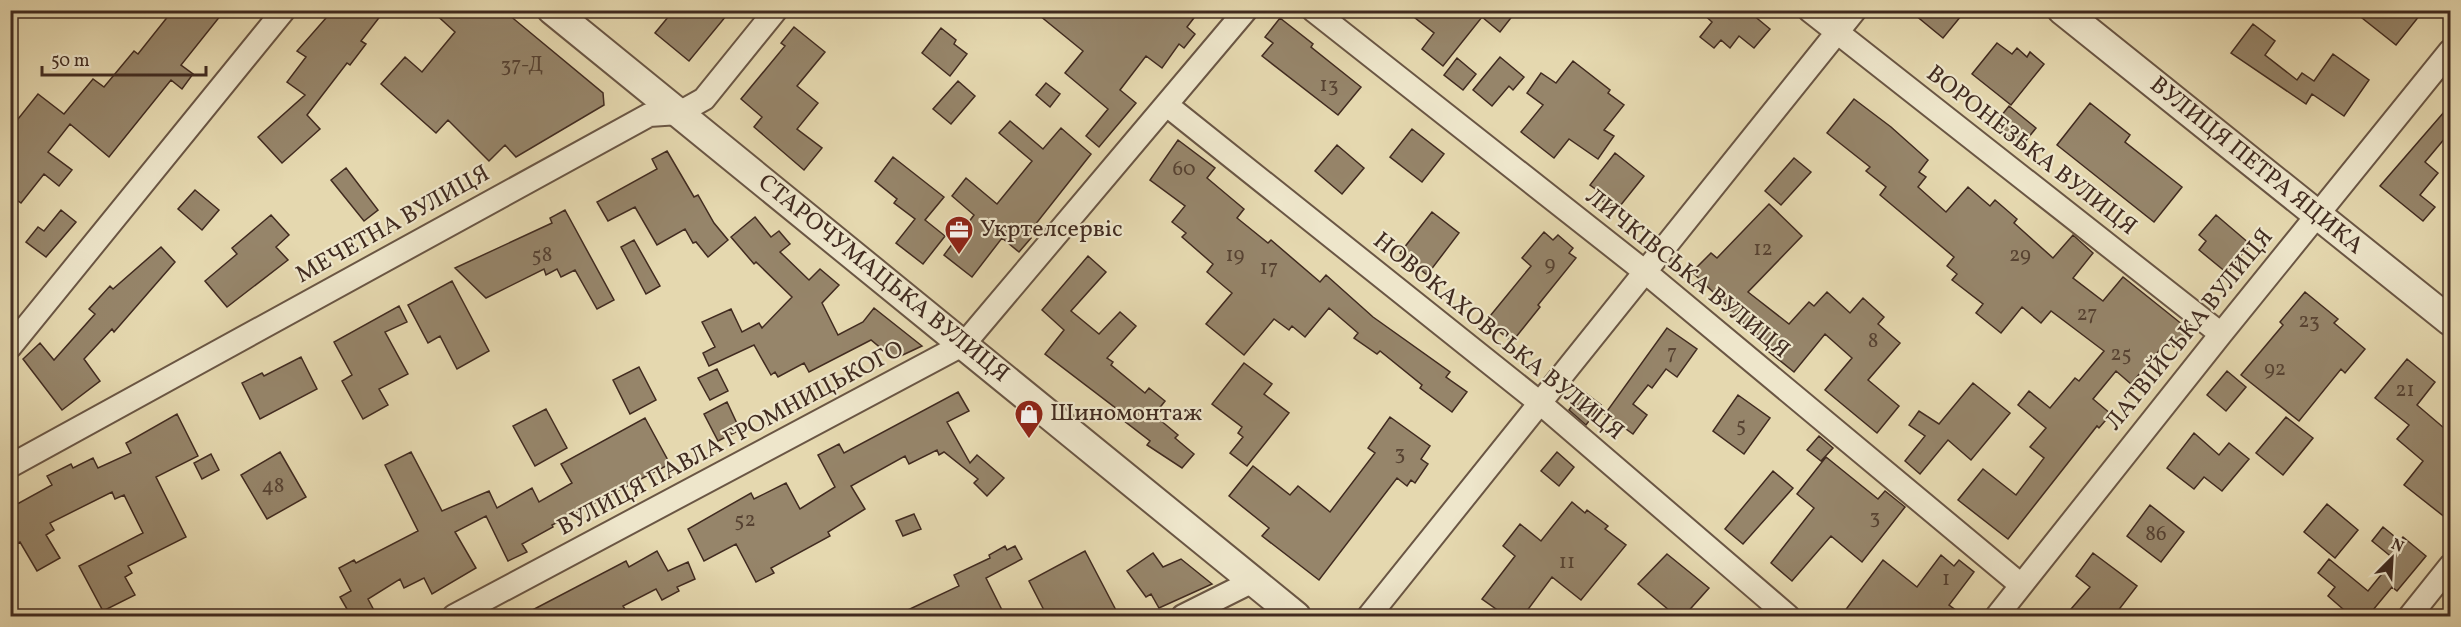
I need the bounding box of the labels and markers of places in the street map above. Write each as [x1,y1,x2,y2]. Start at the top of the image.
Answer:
place label: Укртелсервіс [980,213,1123,247]
office icon: Укртелсервіс [943,214,975,256]
place label: Шиномонтаж [1050,397,1202,431]
shop icon: Шиномонтаж [1013,398,1045,440]

